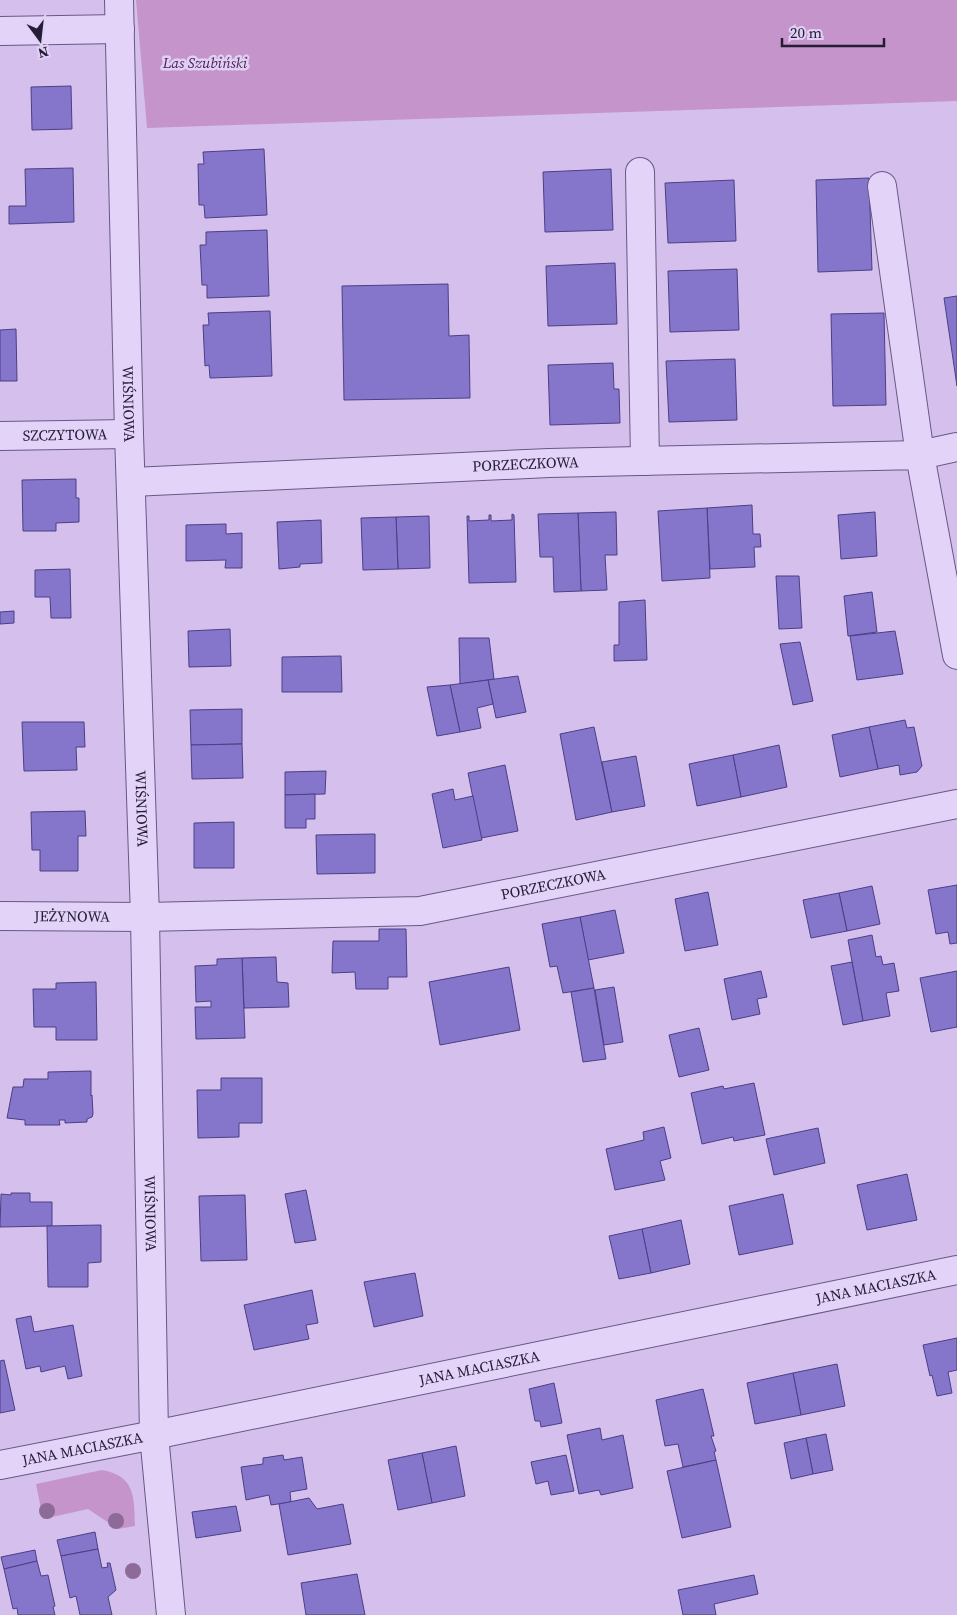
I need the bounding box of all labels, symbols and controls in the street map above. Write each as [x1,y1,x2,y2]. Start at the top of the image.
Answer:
north arrow [15,15,65,65]
scale bar [782,15,884,47]
text: 20 m [790,22,822,43]
text: N [36,42,51,64]
park label: Las Szubiński [162,52,248,73]
street label: WIŚNIOWA [117,365,140,443]
street label: SZCZYTOWA [22,423,108,446]
street label: PORZECZKOWA [472,451,579,476]
street label: WIŚNIOWA [130,770,154,847]
street label: PORZECZKOWA [499,863,608,905]
street label: JEŻYNOWA [33,905,110,927]
street label: WIŚNIOWA [139,1175,162,1252]
street label: JANA MACIASZKA [813,1264,938,1309]
street label: JANA MACIASZKA [416,1345,541,1391]
street label: JANA MACIASZKA [19,1426,145,1471]

